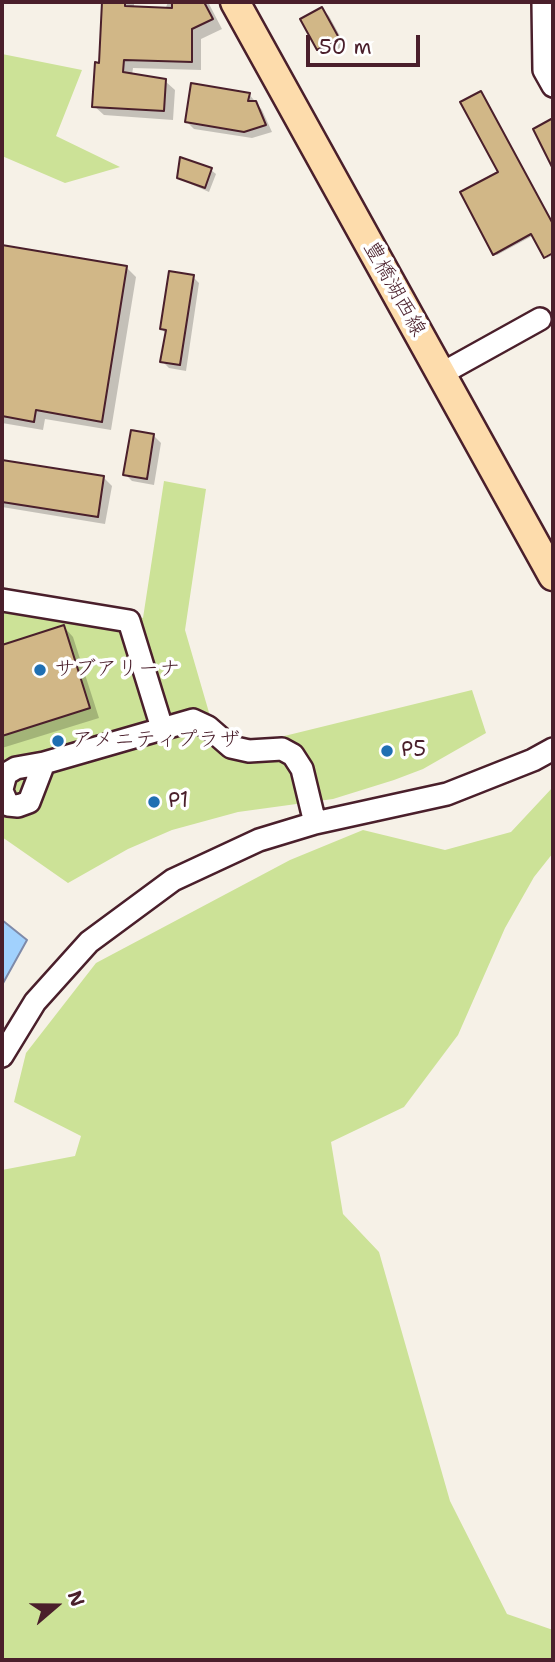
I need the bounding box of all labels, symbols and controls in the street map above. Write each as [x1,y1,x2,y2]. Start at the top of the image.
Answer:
scale bar [310,21,424,65]
text: 50 m [319,33,372,61]
street label: 豊橋湖西線 [358,237,430,341]
place label: サブアリーナ [54,657,180,683]
marker: サブアリーナ [32,662,48,678]
place label: アメニティプラザ [72,728,240,754]
marker: アメニティプラザ [50,733,66,749]
place label: P5 [401,738,426,764]
marker: P5 [379,743,395,759]
place label: P1 [168,789,189,815]
marker: P1 [146,794,162,810]
north arrow [21,1571,91,1641]
text: N [62,1587,91,1610]

